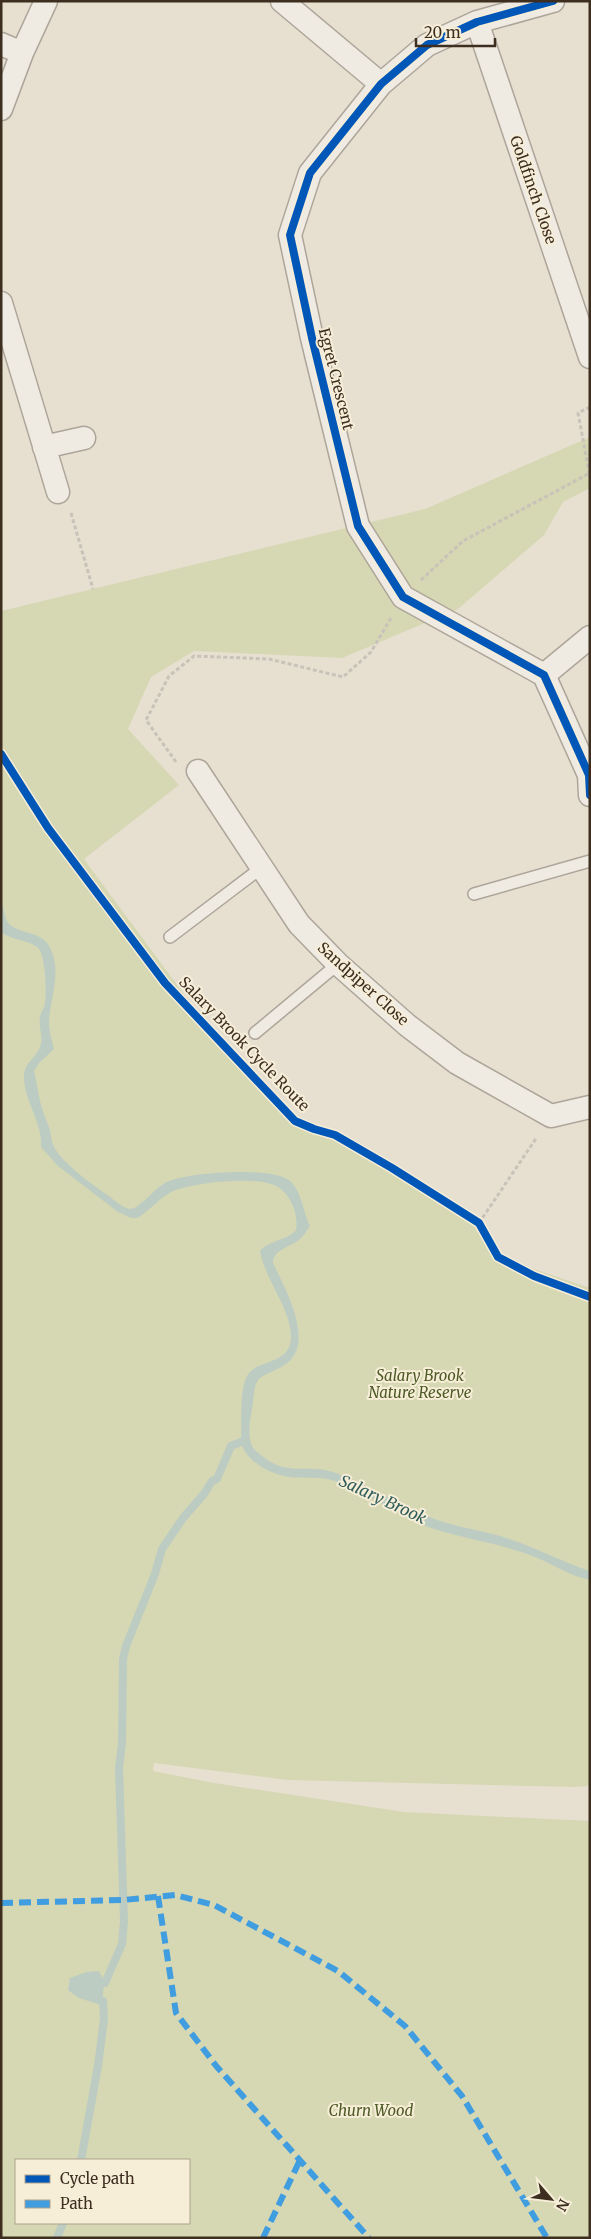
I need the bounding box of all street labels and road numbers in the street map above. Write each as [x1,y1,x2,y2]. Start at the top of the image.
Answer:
street label: Goldfinch Close [506,133,561,247]
street label: Egret Crescent [315,326,358,432]
street label: Sandpiper Close [314,938,413,1030]
street label: Salary Brook Cycle Route [175,972,314,1115]

